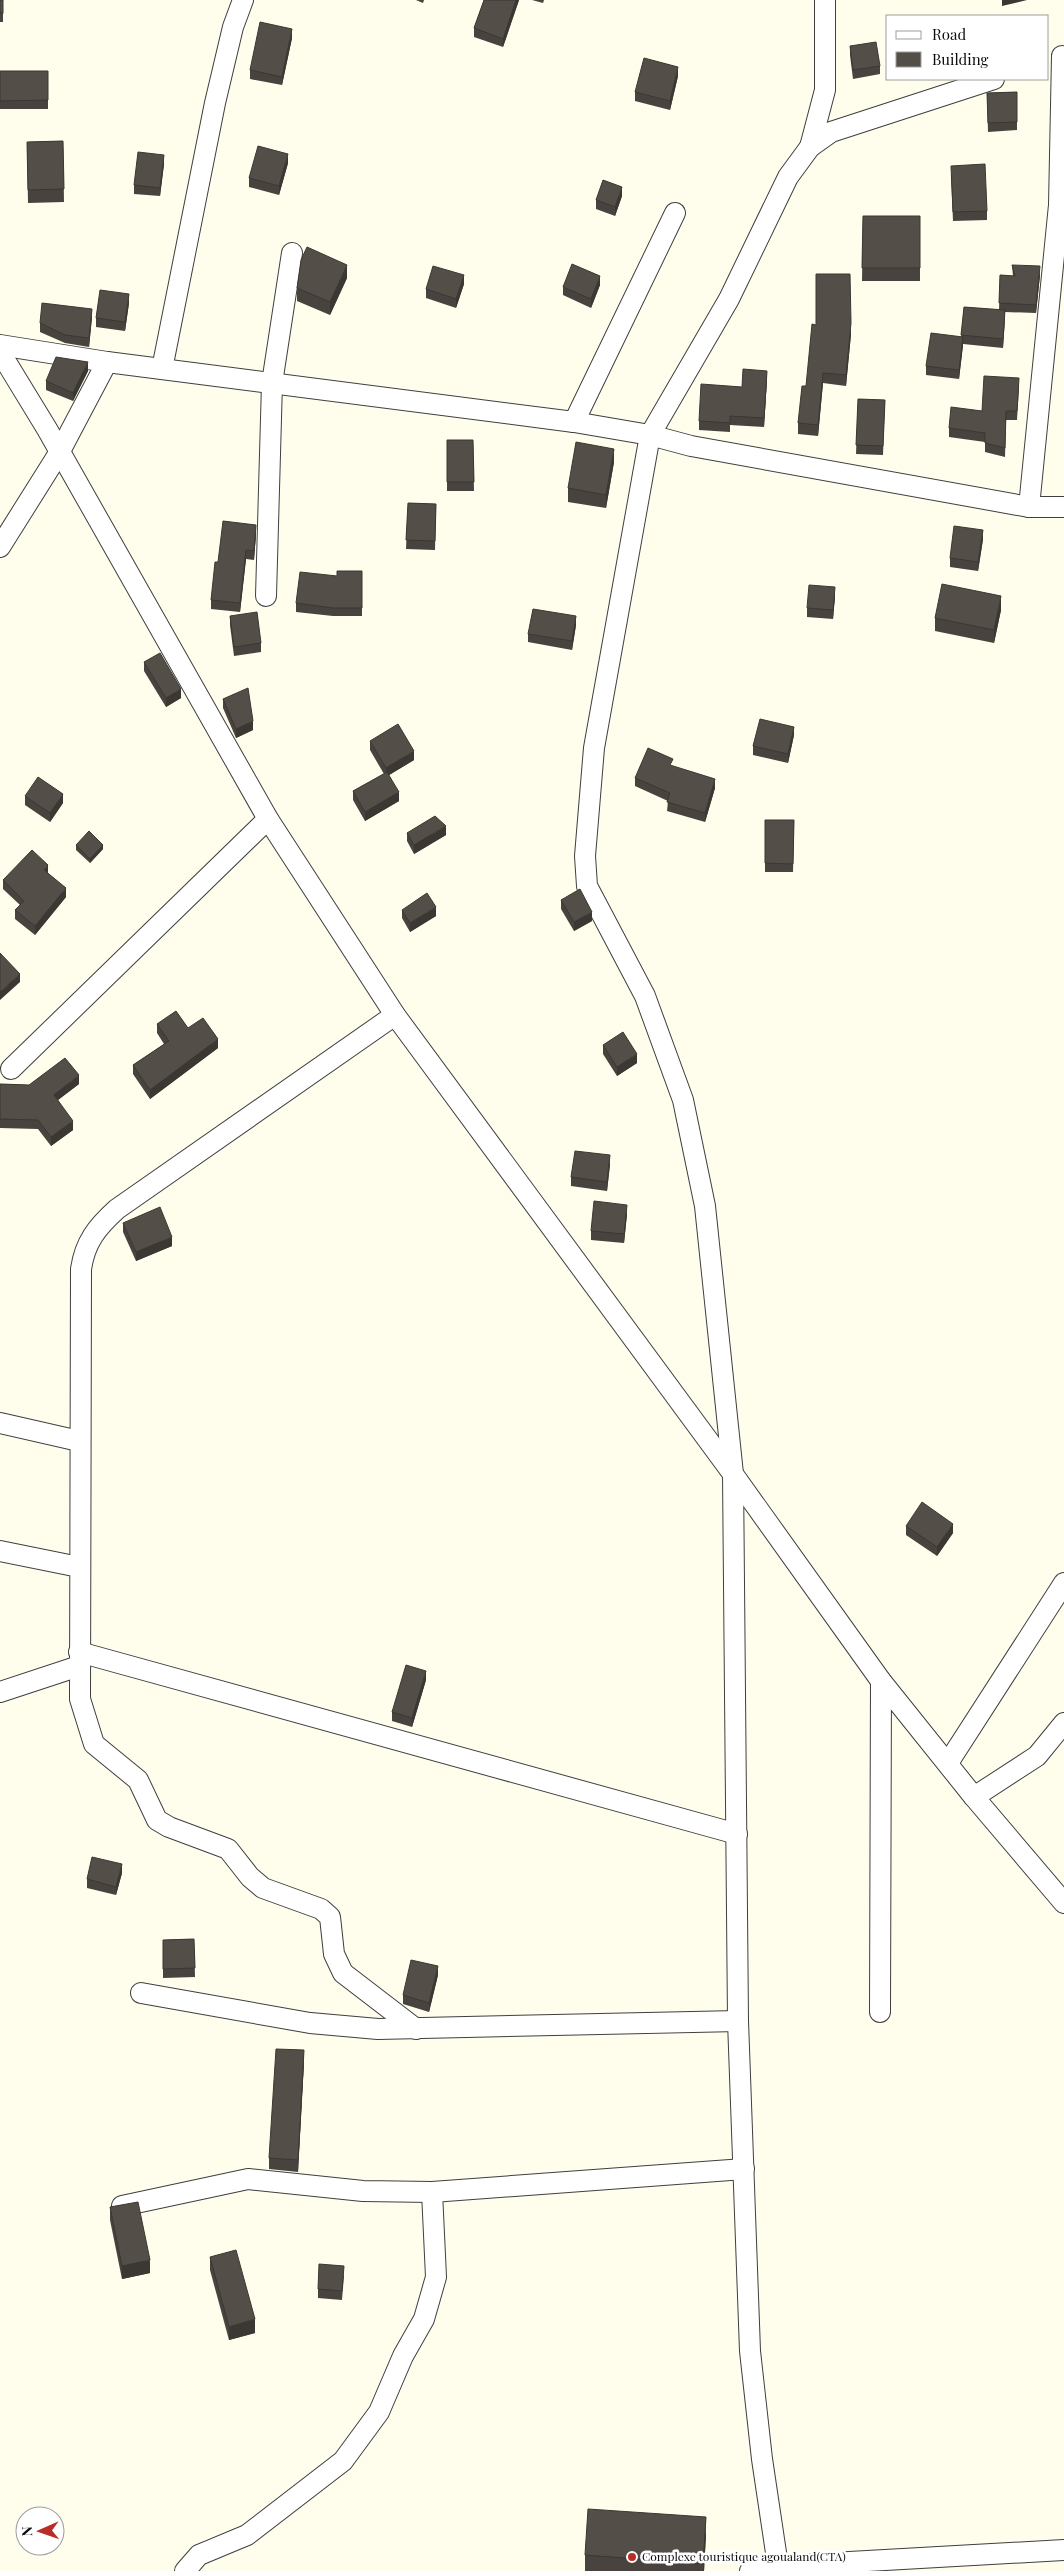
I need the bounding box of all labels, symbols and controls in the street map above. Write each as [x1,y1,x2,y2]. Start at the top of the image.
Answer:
legend [886,15,1049,80]
text: Road [932,24,966,44]
text: Building [932,49,989,69]
north arrow [15,2506,65,2556]
text: N [17,2526,36,2537]
place label: Complexe touristique agoualand(CTA) [642,2548,846,2564]
marker: Complexe touristique agoualand(CTA) [626,2551,638,2563]

